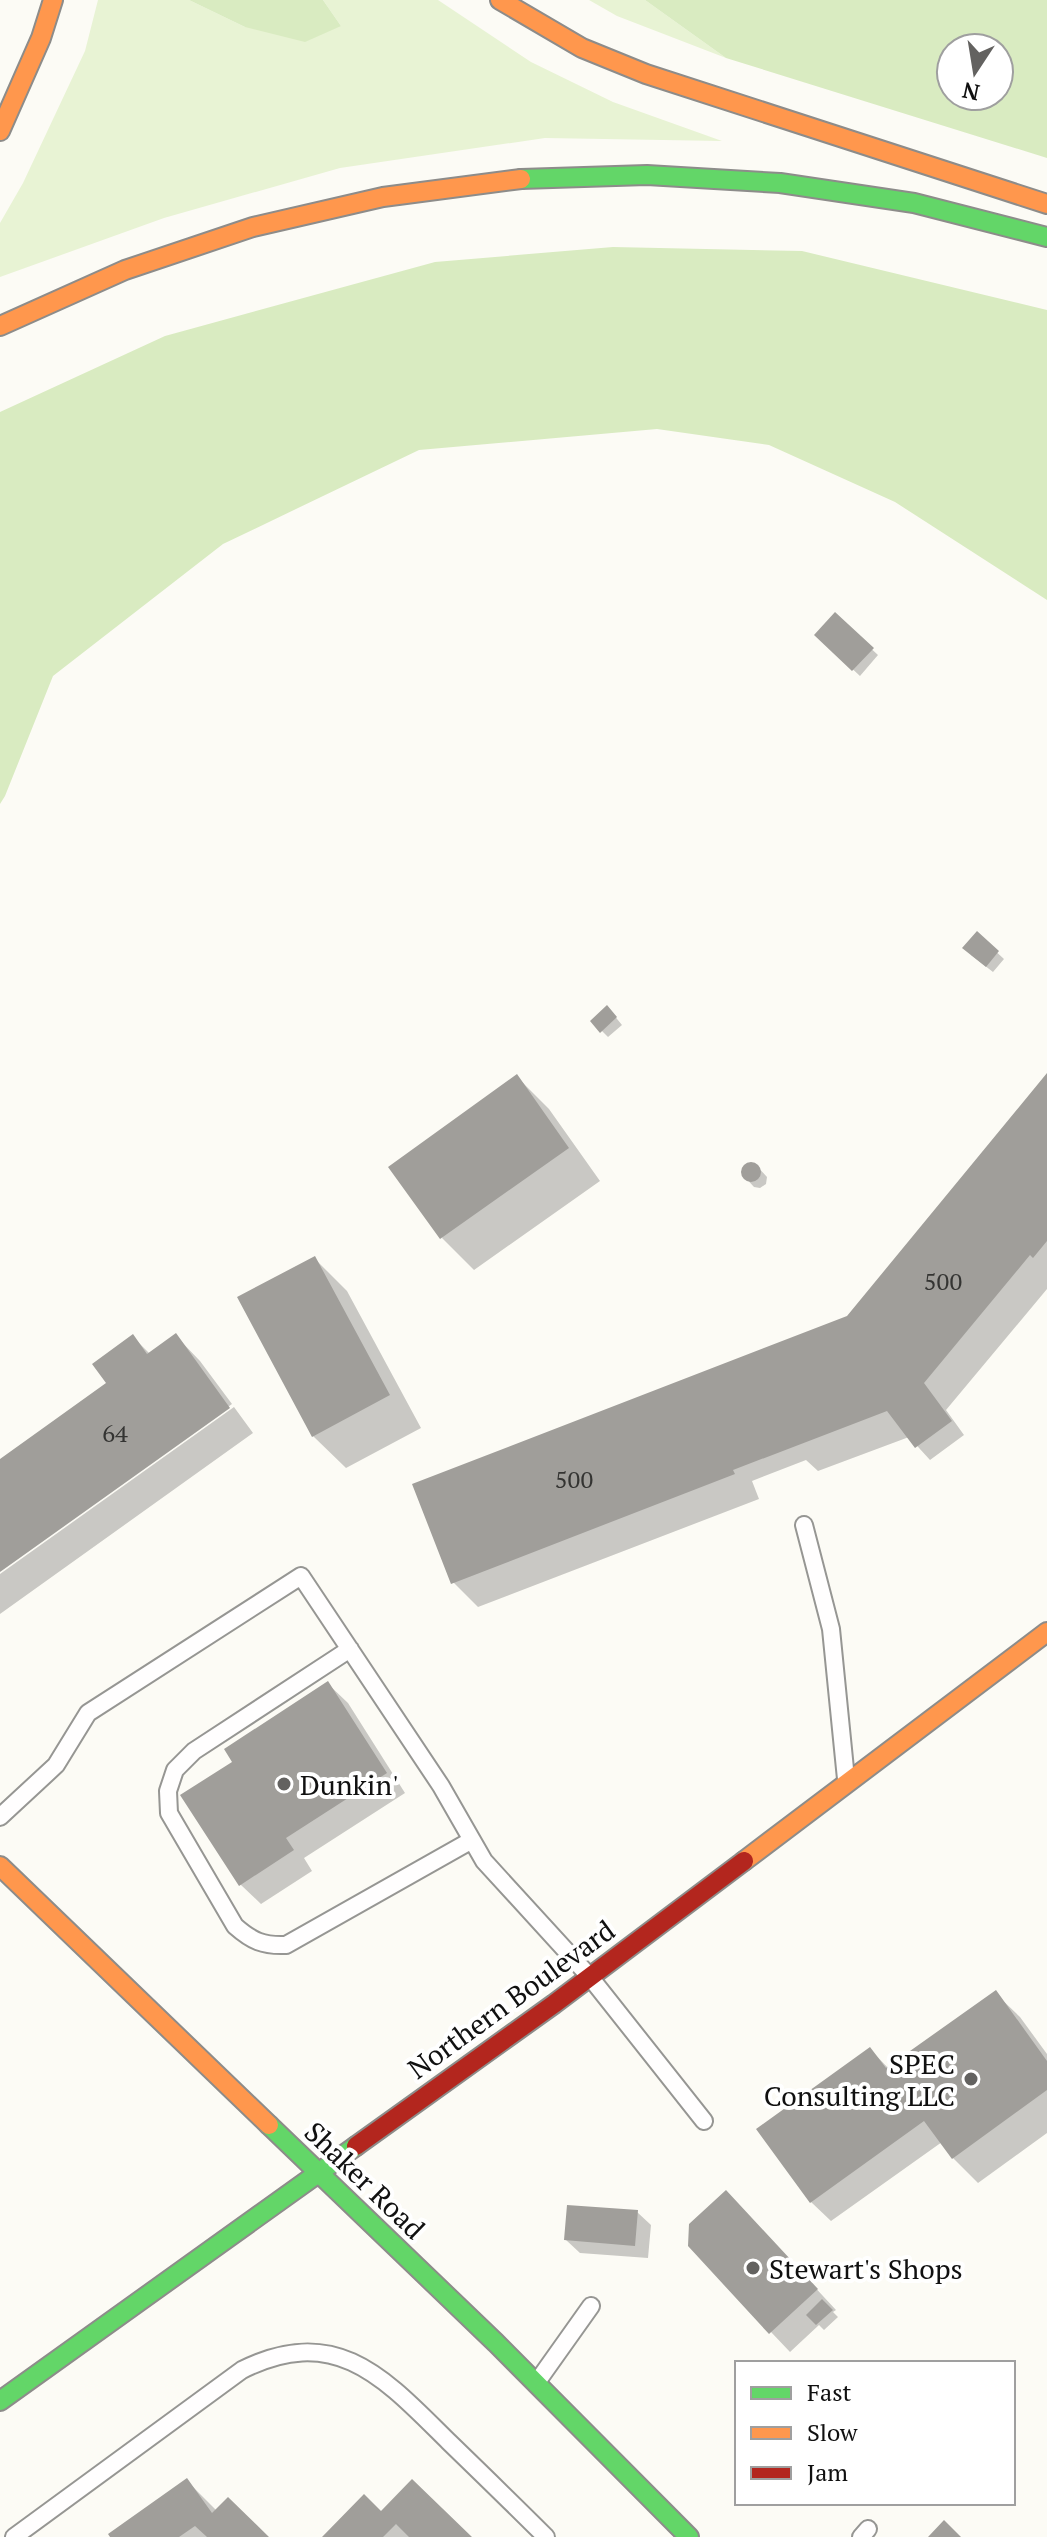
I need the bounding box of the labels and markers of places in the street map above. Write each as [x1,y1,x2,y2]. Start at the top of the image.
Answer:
place label: Dunkin' [300,1766,398,1803]
marker: Dunkin' [275,1775,293,1793]
place label: SPEC Consulting LLC [764,2045,955,2114]
marker: SPEC Consulting LLC [962,2070,980,2088]
place label: Stewart's Shops [769,2250,963,2287]
marker: Stewart's Shops [744,2259,762,2277]

